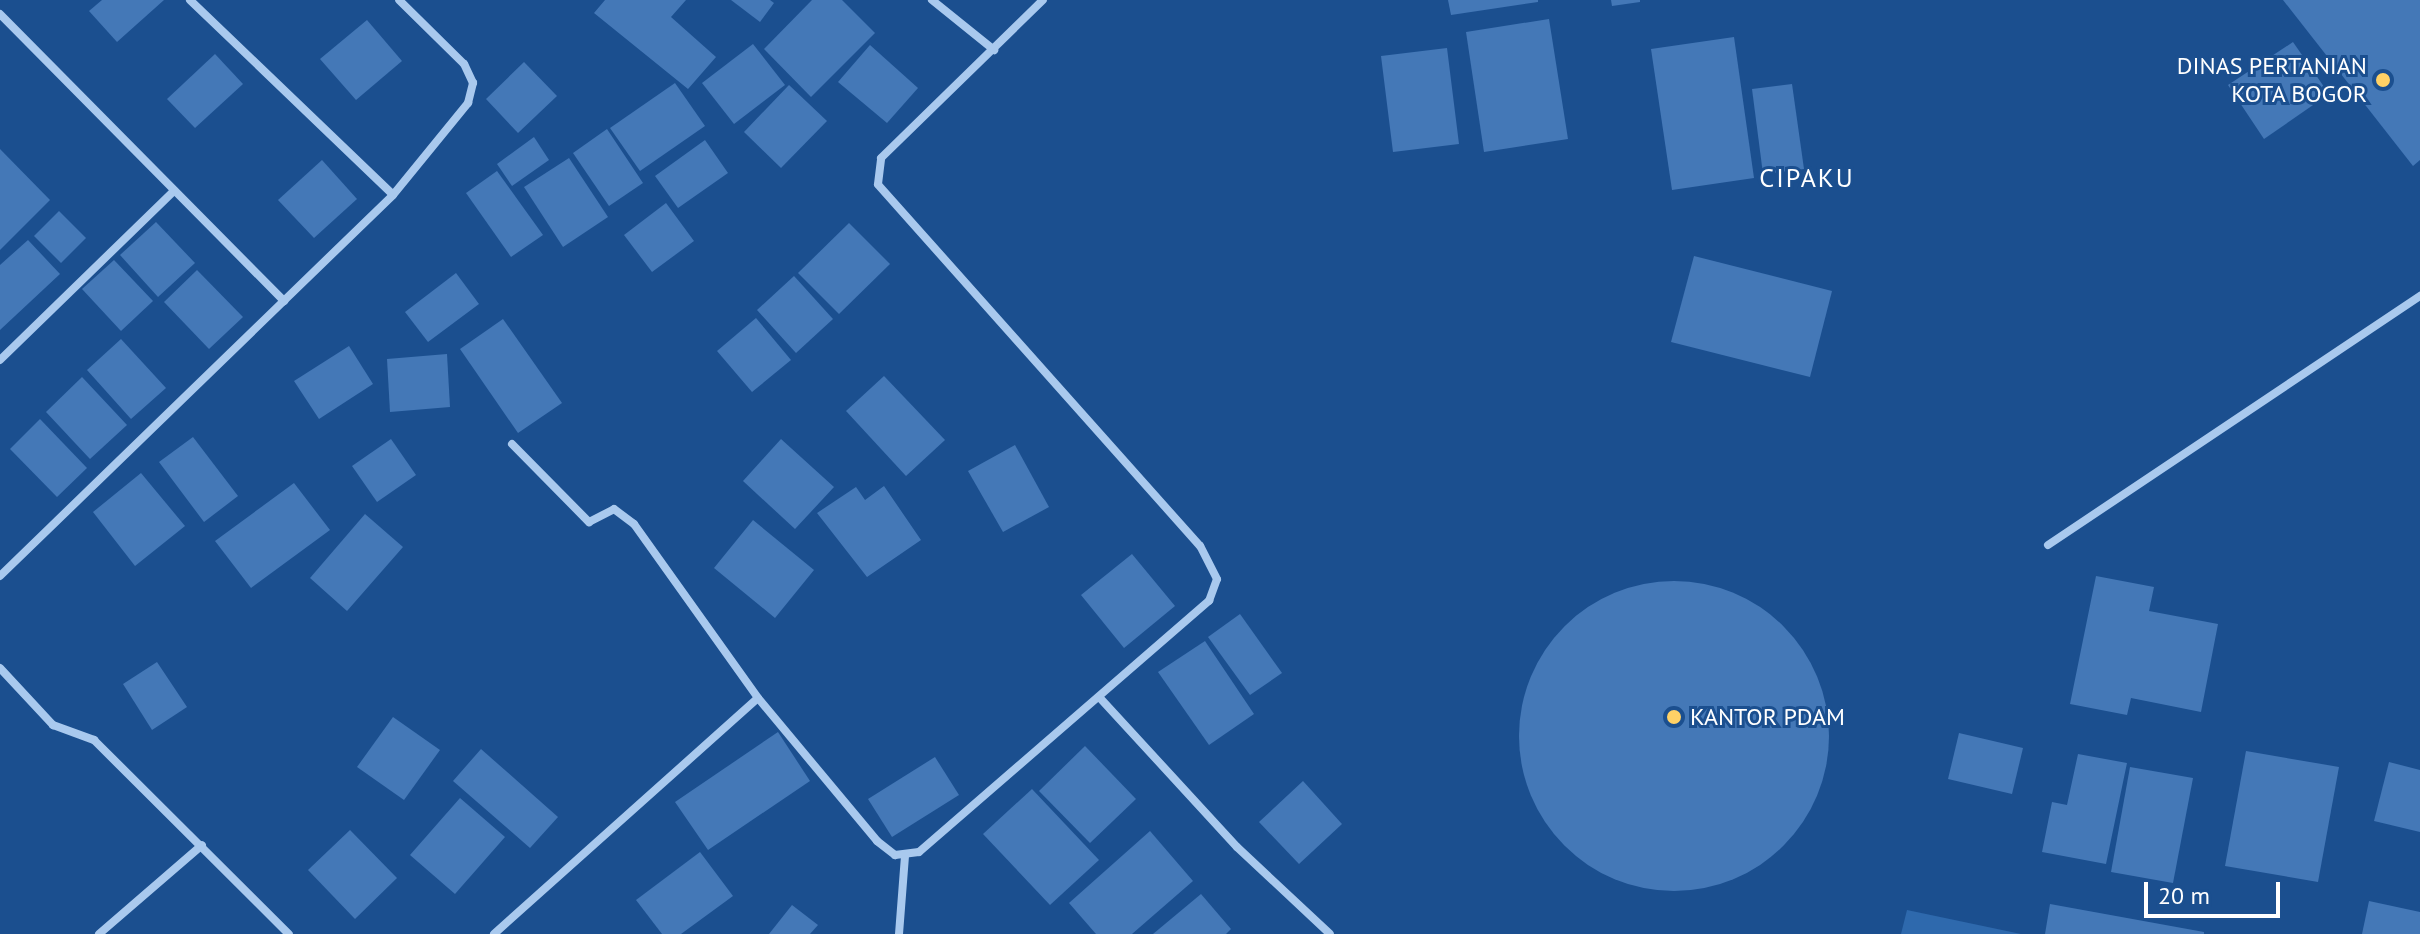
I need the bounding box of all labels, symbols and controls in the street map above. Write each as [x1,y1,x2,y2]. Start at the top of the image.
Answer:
place label: DINAS PERTANIAN KOTA BOGOR [2177,52,2367,108]
marker: DINAS PERTANIAN KOTA BOGOR [2374,71,2392,89]
district label: CIPAKU [1759,162,1855,194]
place label: KANTOR PDAM [1690,703,1845,731]
marker: KANTOR PDAM [1665,708,1683,726]
scale bar [2148,866,2284,916]
text: 20 m [2158,880,2210,911]

